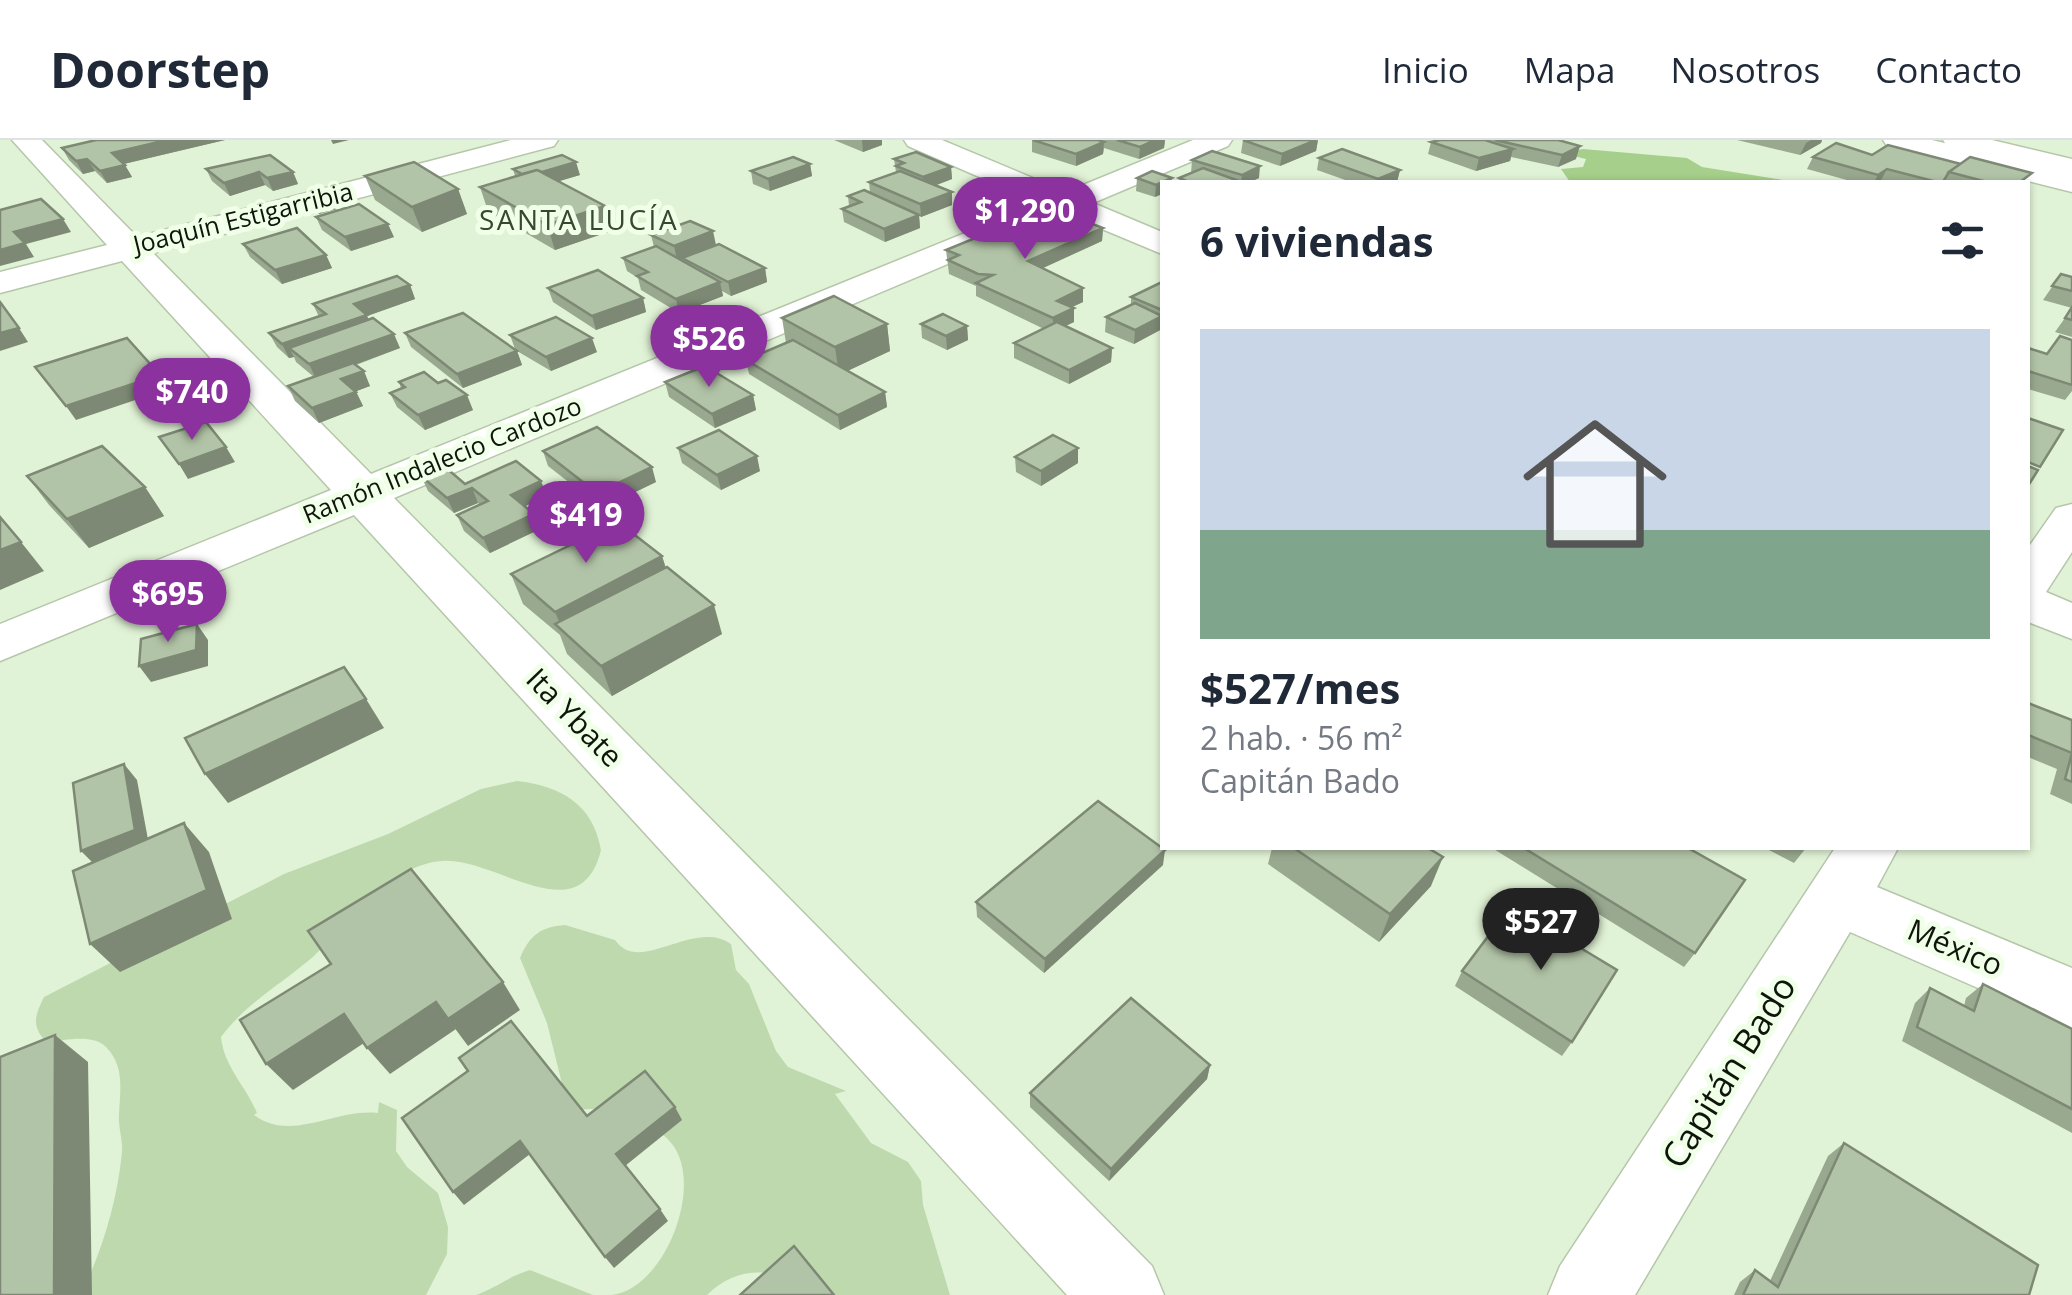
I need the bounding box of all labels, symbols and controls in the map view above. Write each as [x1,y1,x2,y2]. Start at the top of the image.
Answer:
text: Doorstep [50,37,270,102]
text: Inicio [1382,46,1469,93]
text: Mapa [1524,46,1616,93]
text: Nosotros [1671,46,1820,93]
text: Contacto [1875,46,2022,93]
street label: Joaquín Estigarribia [127,173,356,261]
pin: $1,290 [944,177,1106,262]
text: $1,290 [975,188,1075,231]
district label: SANTA LUCÍA [479,200,679,238]
text: 6 viviendas [1200,212,1434,269]
icon: filters [1935,213,1990,268]
pin: $526 [650,305,768,390]
text: $526 [672,316,746,359]
pin: $740 [133,358,251,443]
text: $740 [155,369,229,412]
street label: Ramón Indalecio Cardozo [297,388,586,531]
icon: home [1505,394,1685,574]
pin: $419 [527,481,645,566]
text: $419 [549,492,623,535]
pin: $695 [109,560,227,645]
text: $695 [131,571,205,614]
street label: Ita Ybate [518,659,633,775]
text: $527/mes [1200,659,1400,716]
text: 2 hab. · 56 m² [1200,716,1403,759]
text: Capitán Bado [1200,759,1400,802]
pin: $527 [1482,888,1600,973]
text: $527 [1504,899,1578,942]
street label: México [1902,908,2009,985]
street label: Capitán Bado [1650,966,1806,1176]

